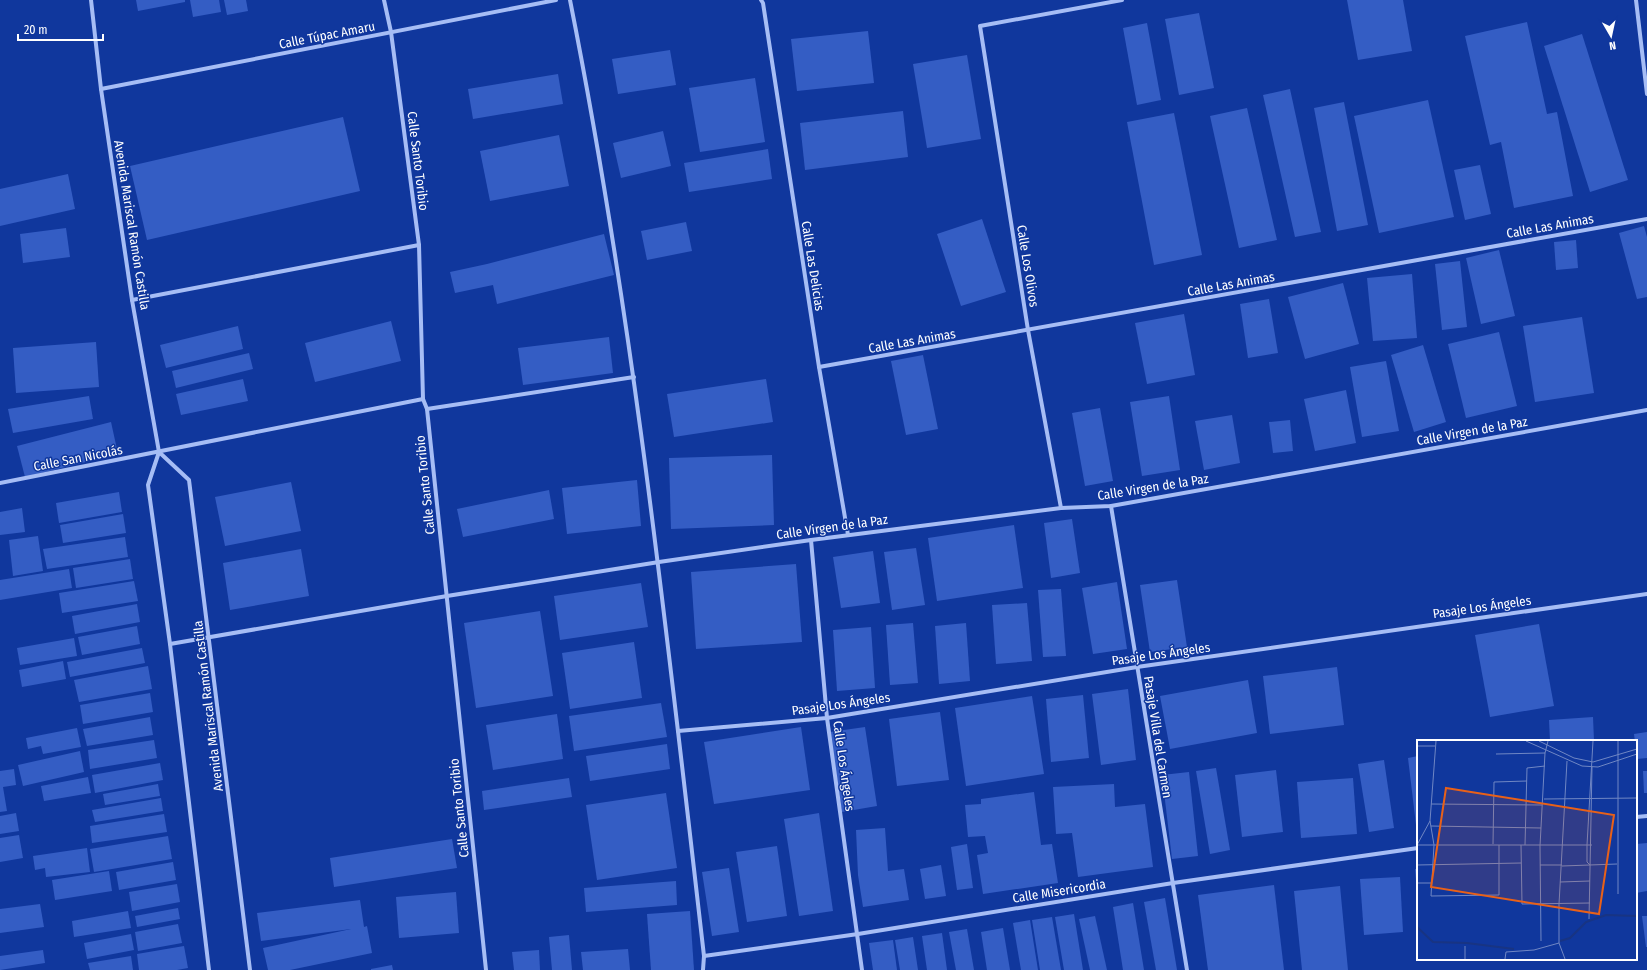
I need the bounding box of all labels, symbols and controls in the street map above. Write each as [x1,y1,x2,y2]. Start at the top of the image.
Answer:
scale bar [18,16,103,42]
north arrow [1591,16,1631,56]
street label: Calle Túpac Amaru [278,18,376,52]
text: 20 m [24,23,48,37]
text: N [1608,38,1617,52]
street label: Calle Santo Toribio [404,111,432,211]
street label: Avenida Mariscal Ramón Castilla [111,139,153,311]
street label: Calle Las Animas [1505,211,1595,241]
street label: Calle Las Delicias [798,220,828,313]
street label: Calle Los Olivos [1014,224,1042,309]
street label: Calle Las Animas [1186,269,1276,299]
street label: Calle Las Animas [867,326,957,356]
street label: Calle Virgen de la Paz [1415,414,1529,448]
street label: Calle Santo Toribio [412,435,438,535]
street label: Calle San Nicolás [32,442,124,474]
street label: Calle Virgen de la Paz [1096,471,1210,503]
street label: Calle Virgen de la Paz [775,512,889,542]
street label: Pasaje Los Ángeles [1432,593,1533,621]
street label: Avenida Mariscal Ramón Castilla [190,620,226,792]
street label: Pasaje Los Ángeles [1111,640,1212,668]
street label: Pasaje Villa del Carmen [1141,675,1175,799]
street label: Pasaje Los Ángeles [791,690,892,718]
street label: Calle Los Ángeles [830,720,858,813]
inset map [1417,740,1637,960]
street label: Calle Santo Toribio [446,758,472,858]
street label: Calle Misericordia [1011,876,1107,906]

